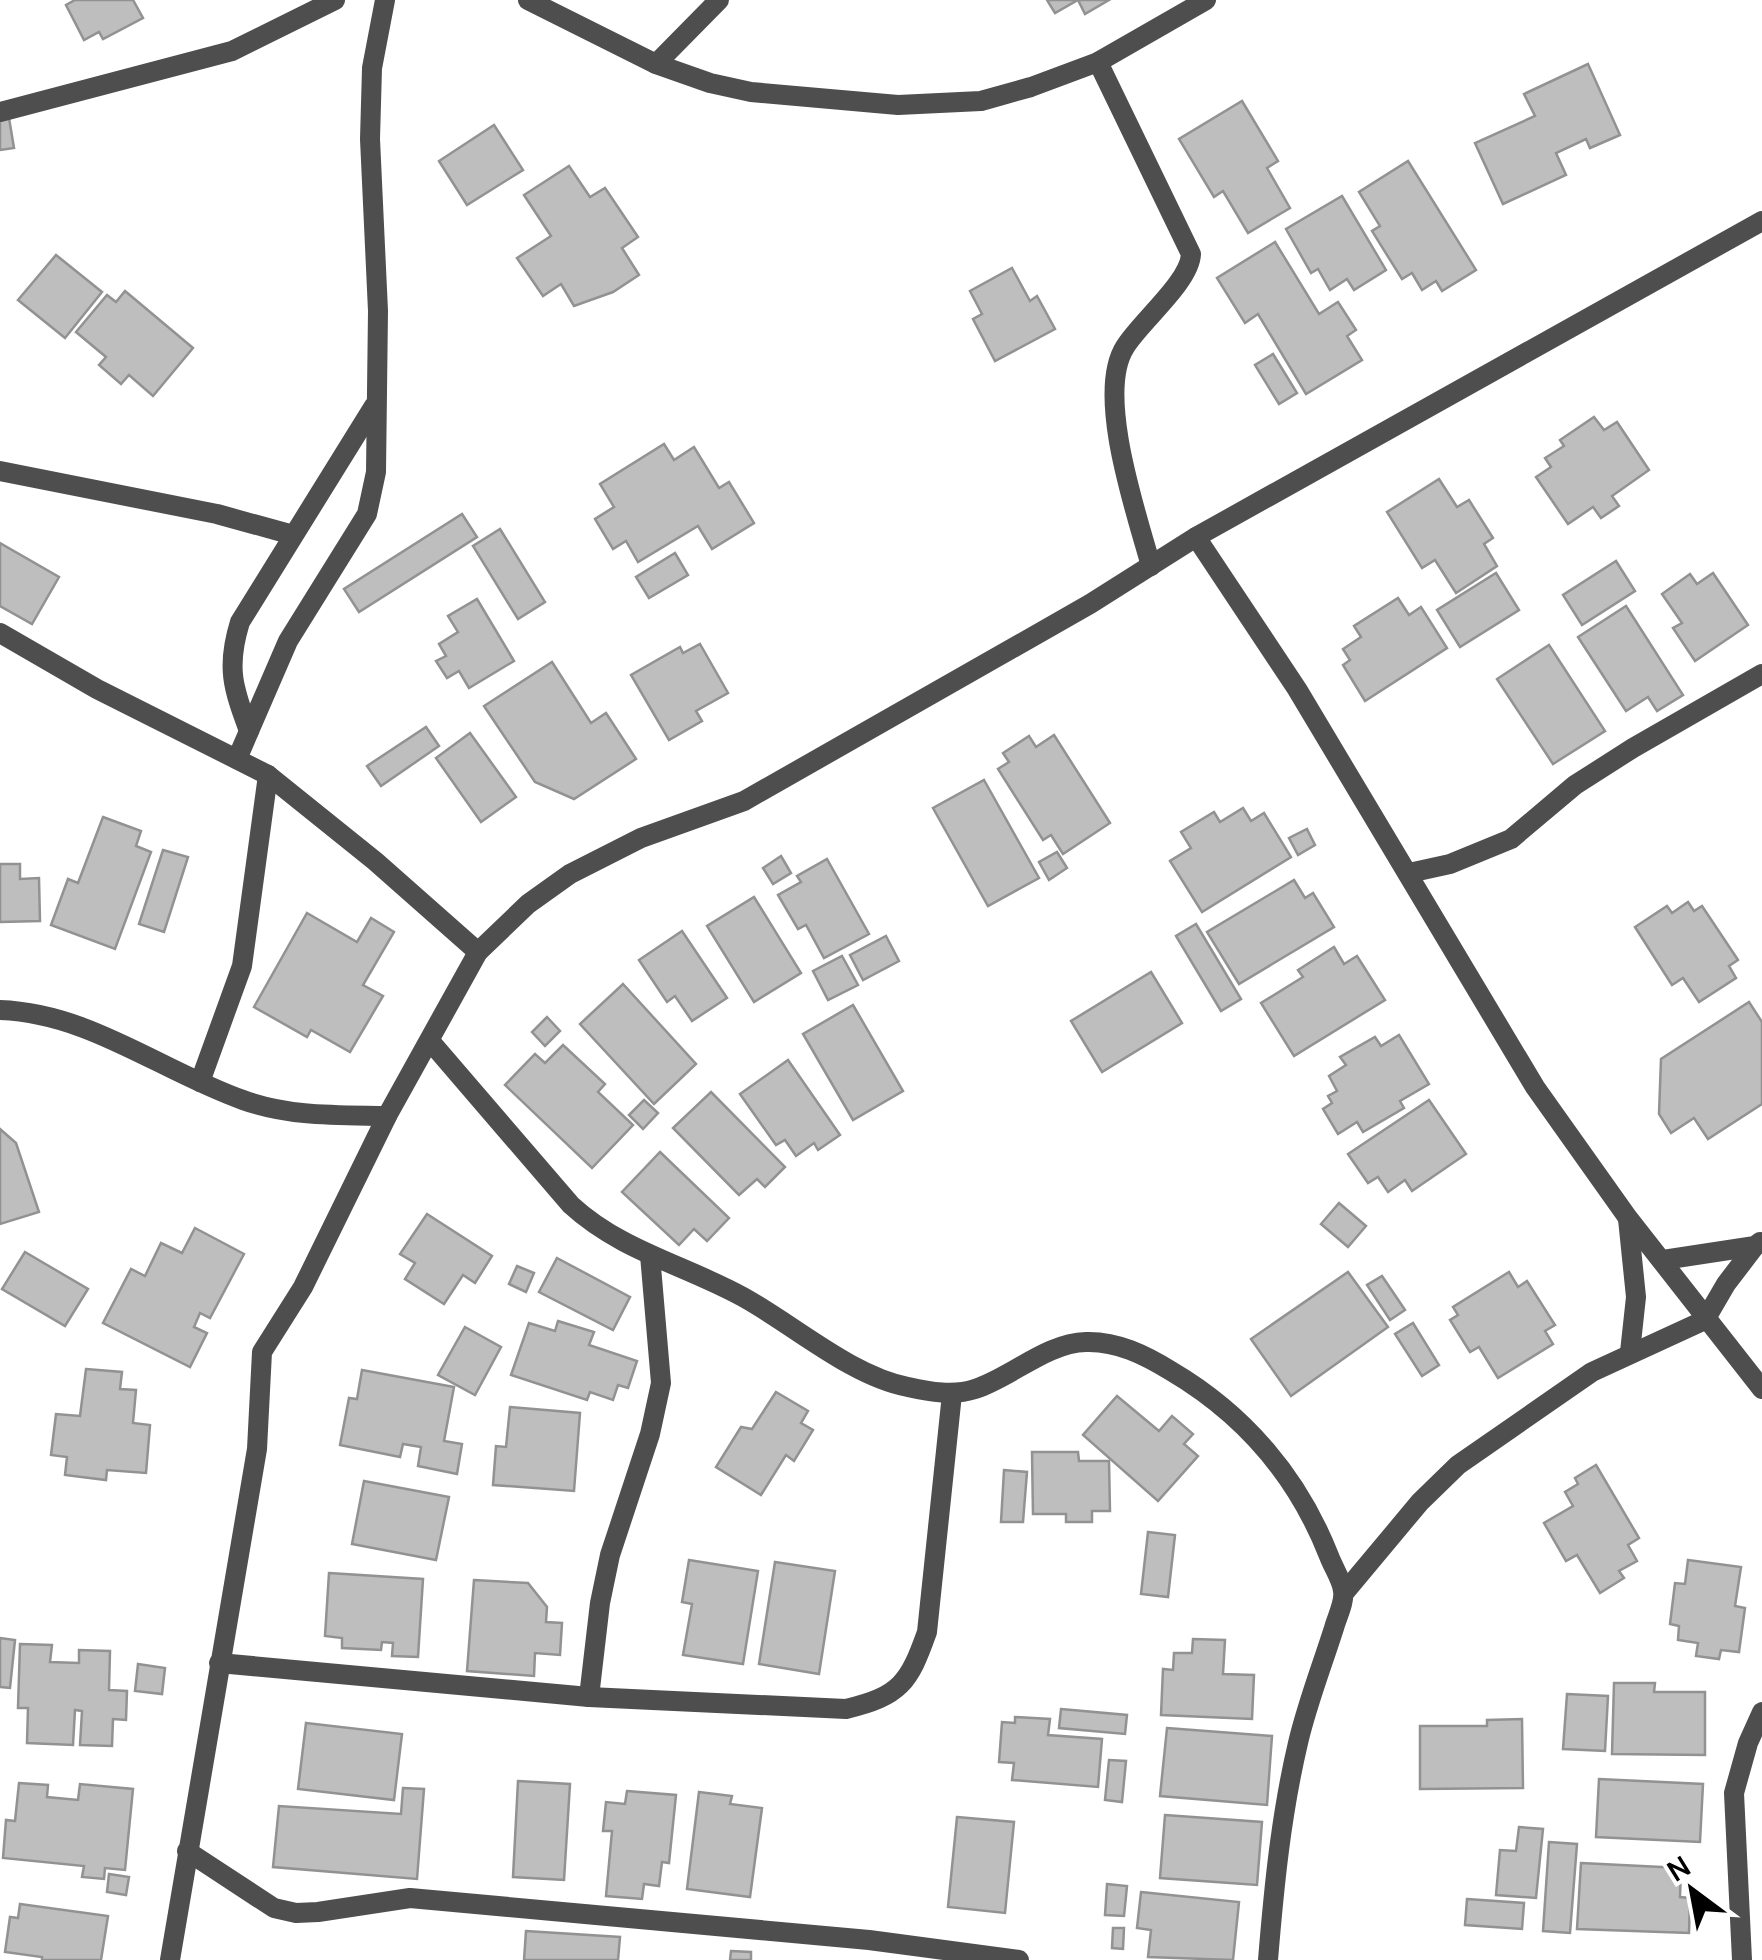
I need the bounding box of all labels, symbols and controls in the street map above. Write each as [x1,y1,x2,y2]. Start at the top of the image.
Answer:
north arrow [1642,1840,1742,1940]
text: N [1660,1847,1697,1889]

